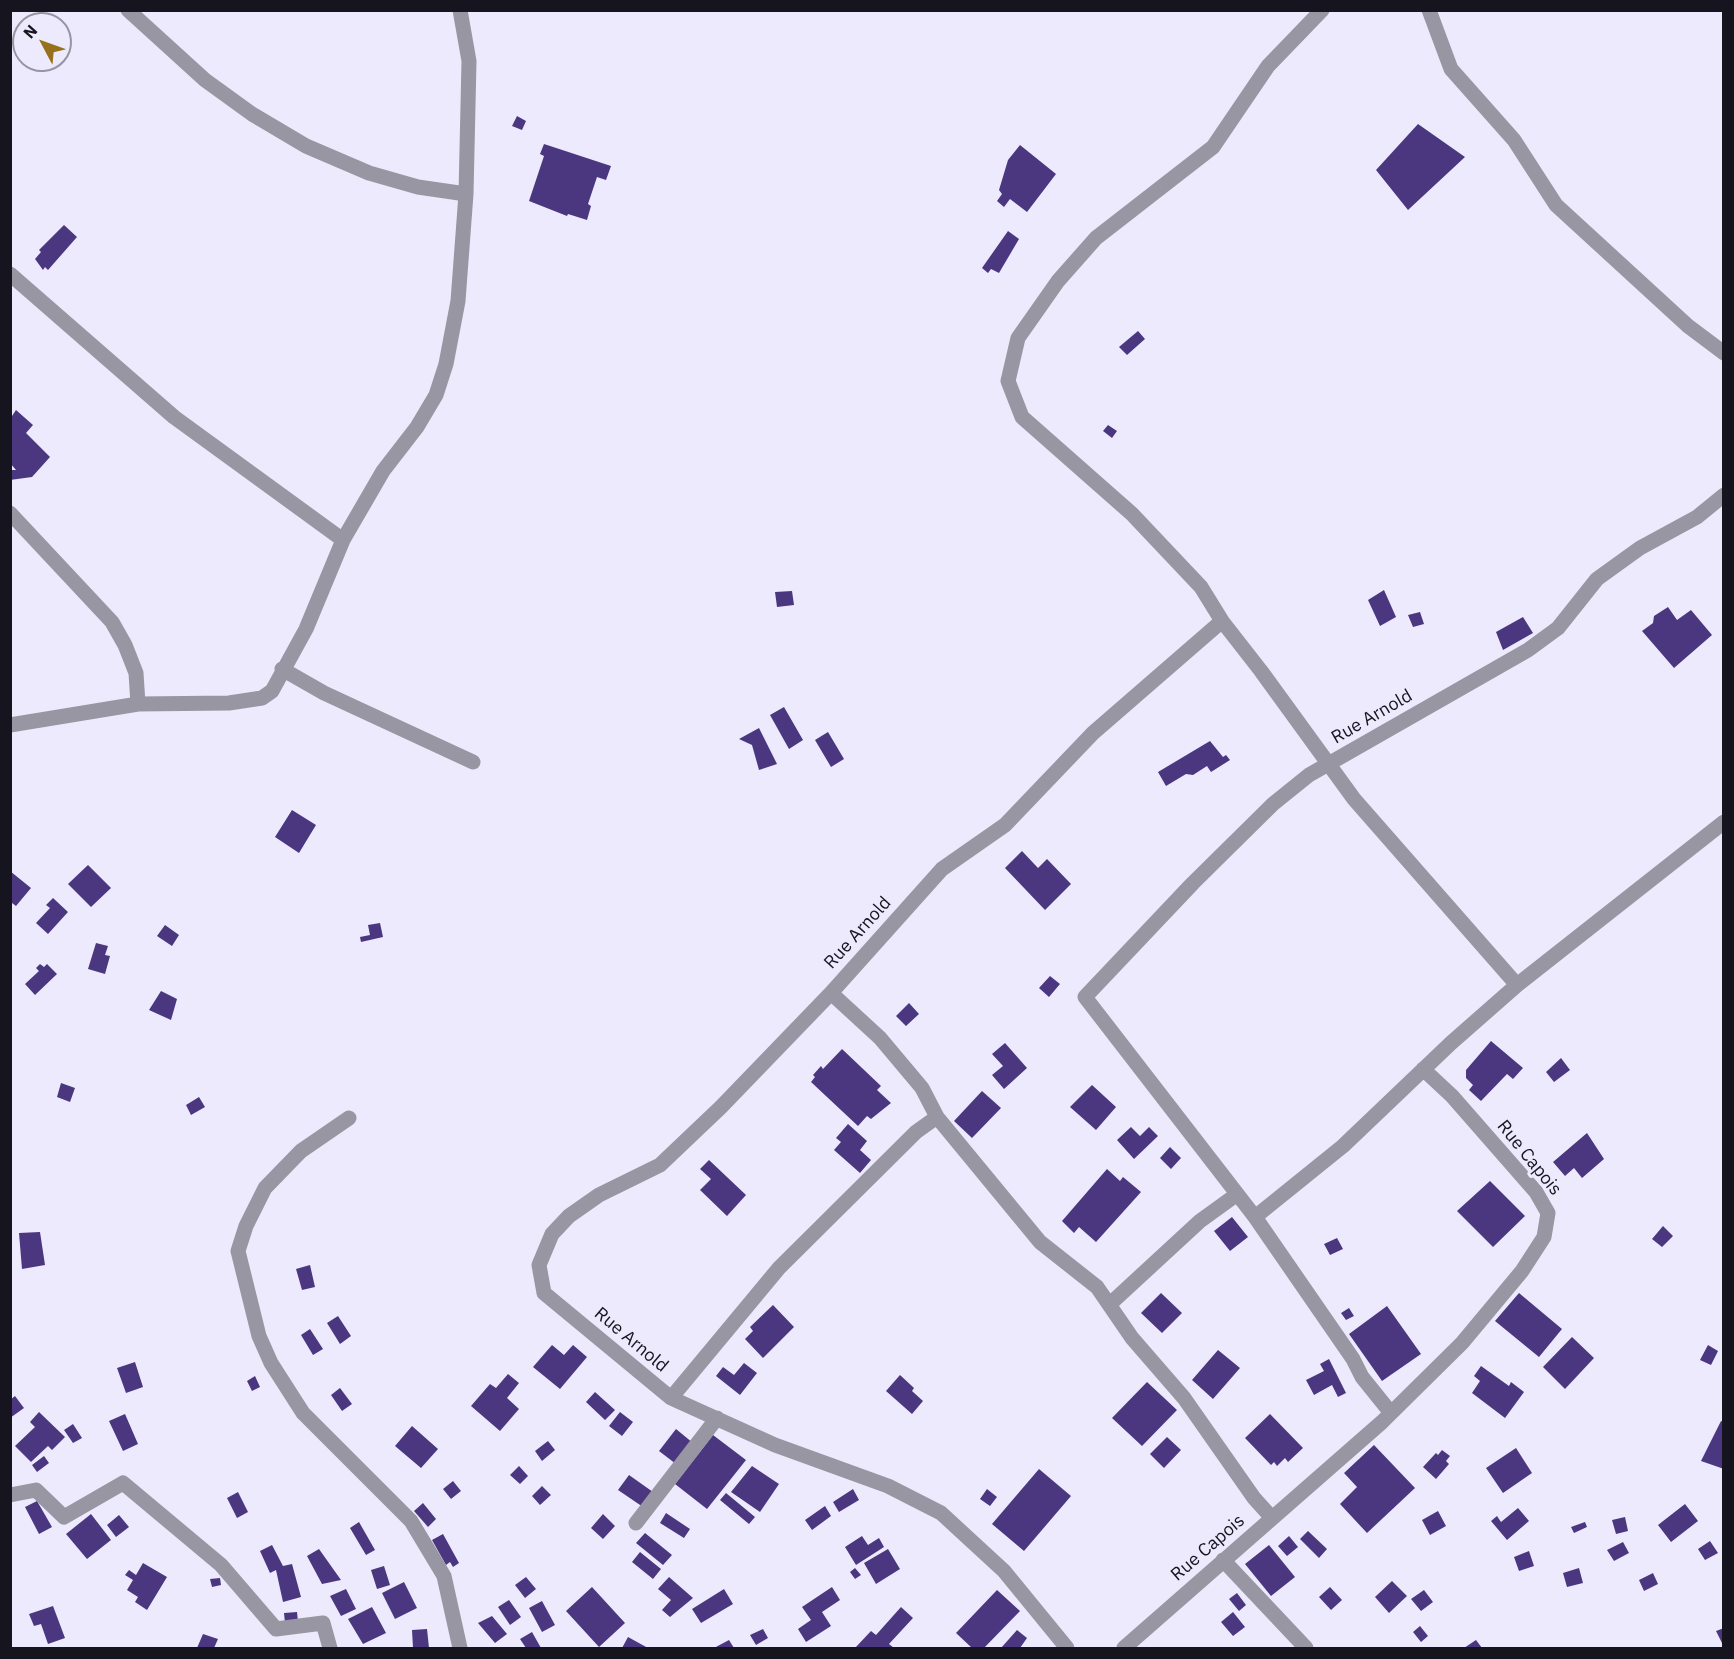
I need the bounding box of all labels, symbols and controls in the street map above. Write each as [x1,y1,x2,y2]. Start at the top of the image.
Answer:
north arrow [12,12,72,72]
text: N [19,21,41,42]
street label: Rue Arnold [1328,685,1416,749]
street label: Rue Arnold [820,892,896,974]
street label: Rue Capois [1492,1116,1566,1200]
street label: Rue Arnold [590,1303,672,1377]
street label: Rue Capois [1167,1510,1249,1586]

